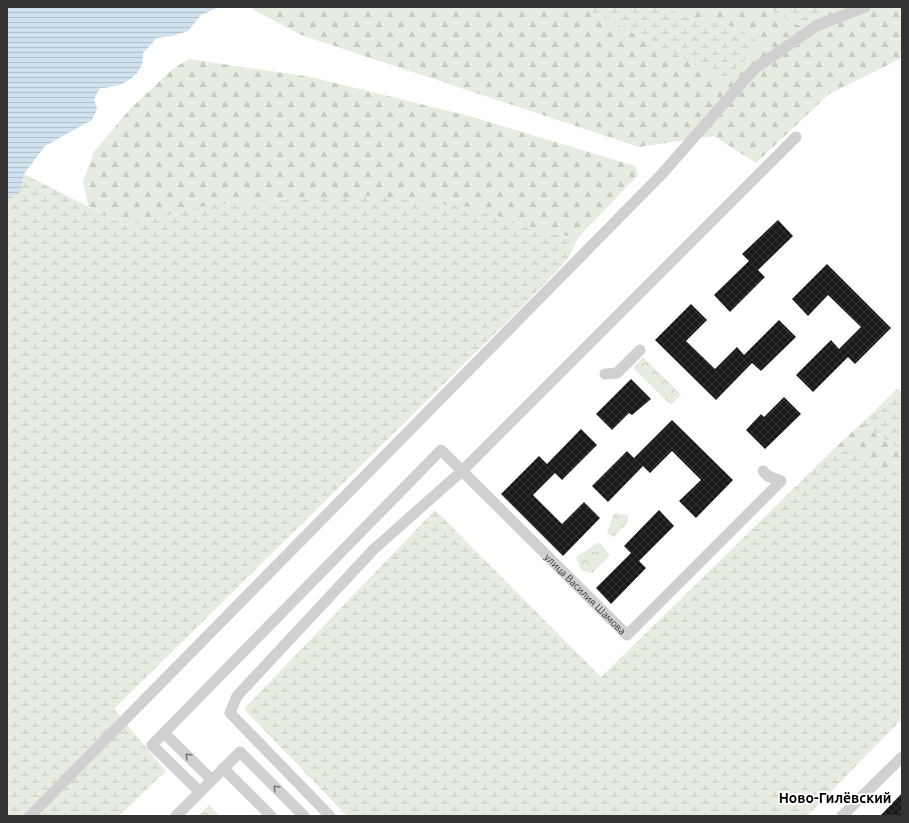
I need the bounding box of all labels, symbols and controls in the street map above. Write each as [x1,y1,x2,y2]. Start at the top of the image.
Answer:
street label: улица Василия Шамова [542,551,628,637]
one-way arrow [185,753,193,761]
one-way arrow [273,785,281,793]
district label: Ново-Гилёвский [779,790,891,806]

